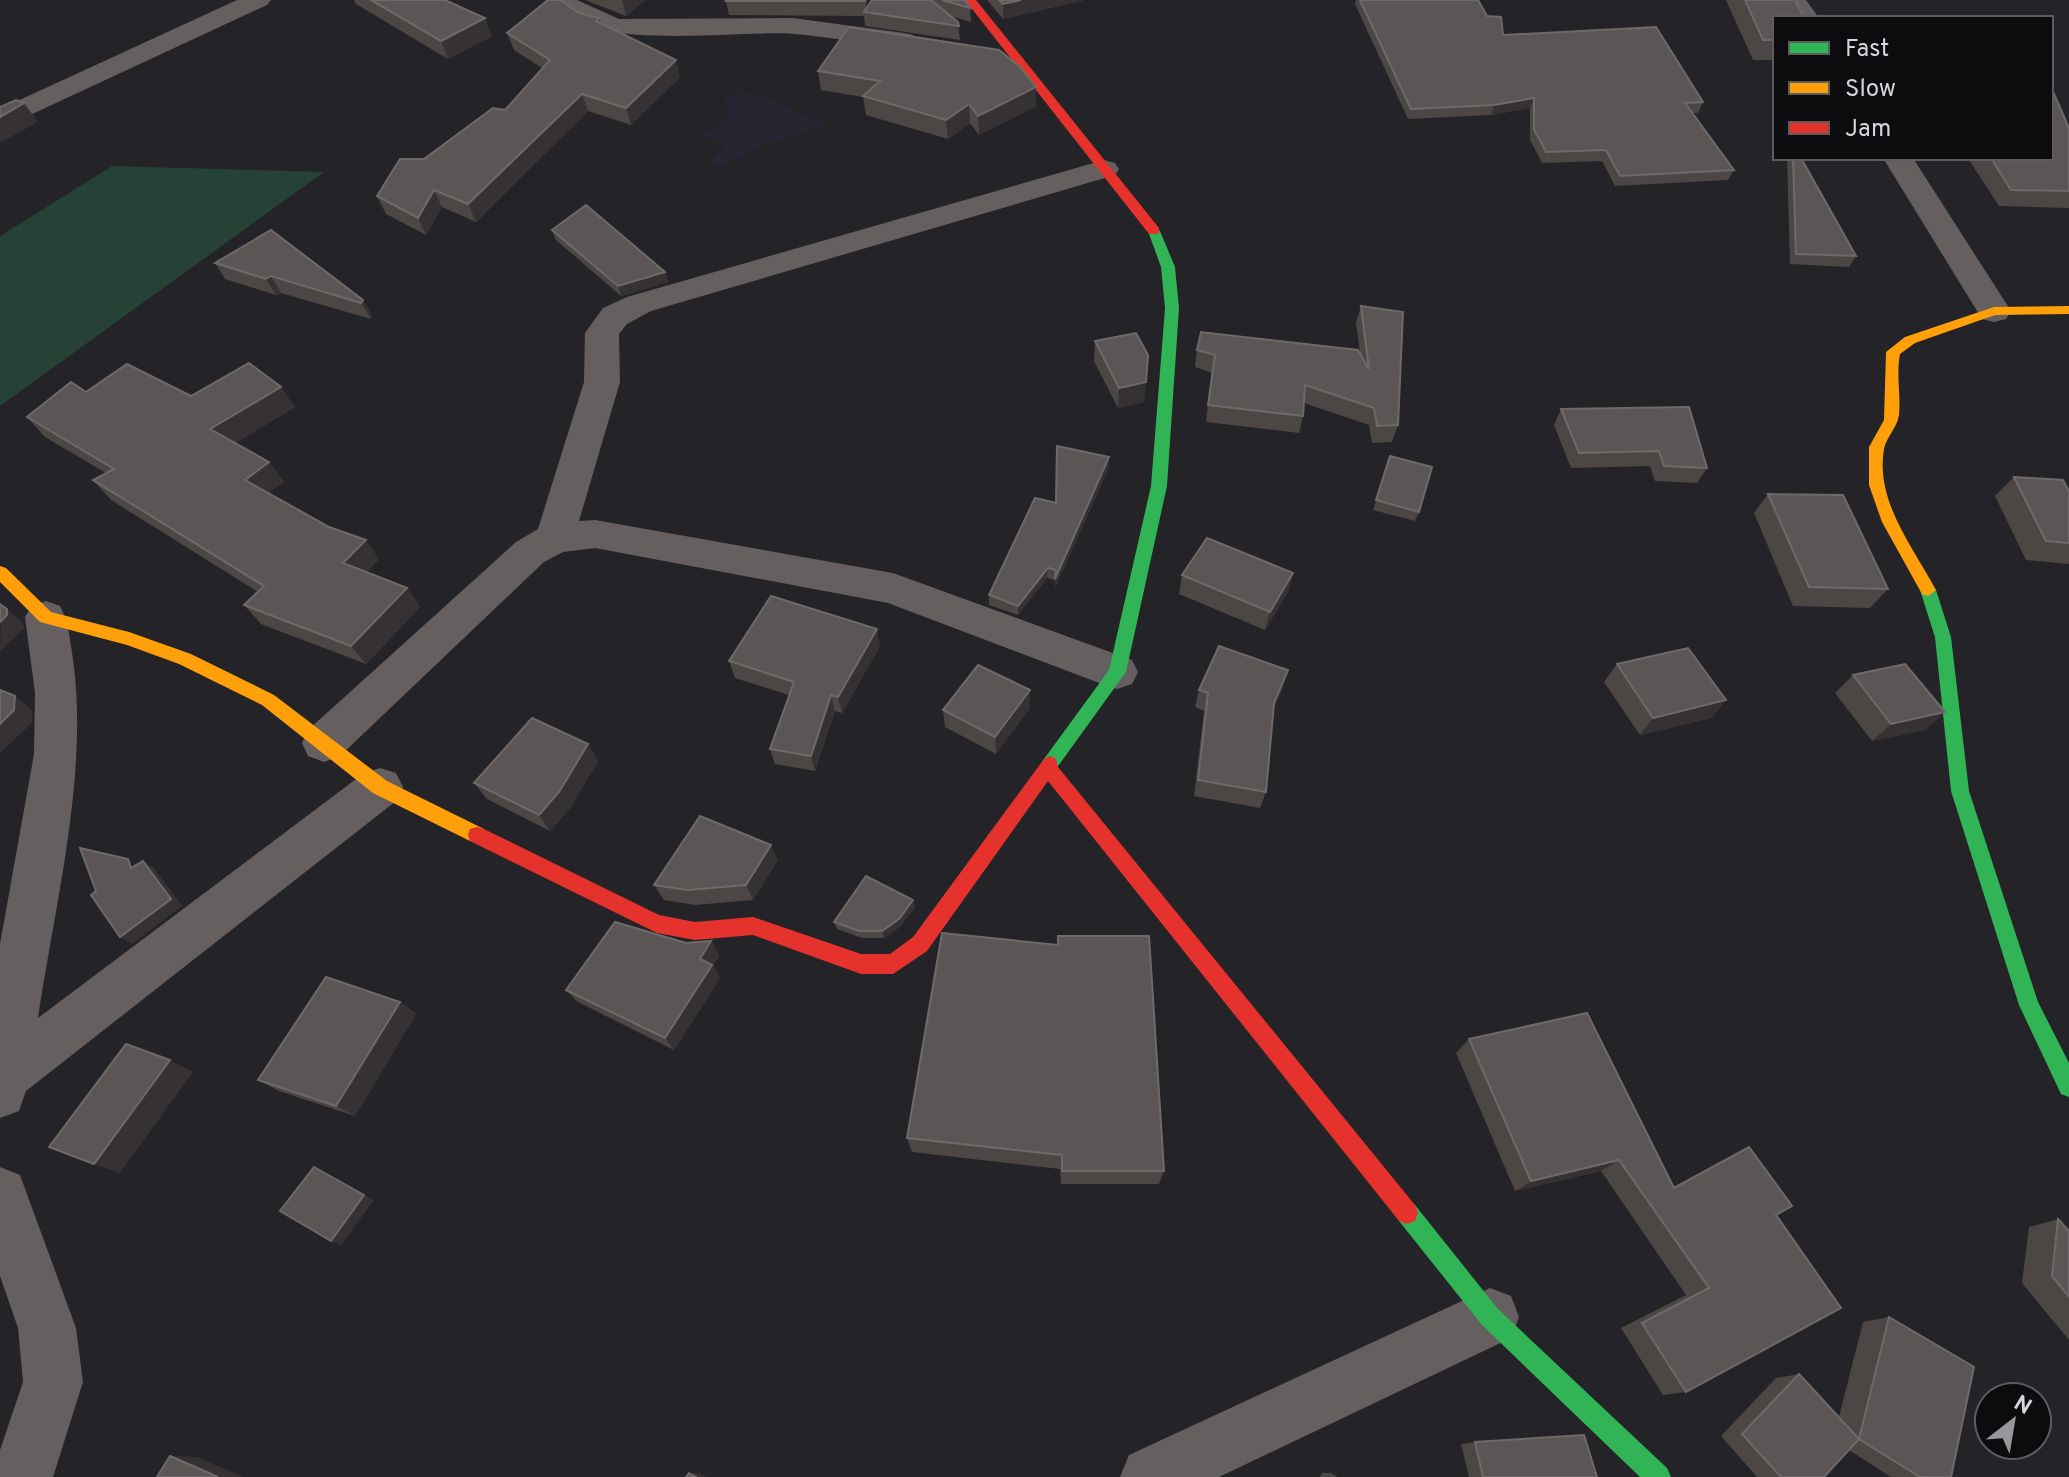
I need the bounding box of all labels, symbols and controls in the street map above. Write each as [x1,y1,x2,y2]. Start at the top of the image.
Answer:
legend [1773,16,2053,160]
text: Fast [1845,35,1889,65]
text: Slow [1845,75,1896,105]
text: Jam [1845,115,1891,145]
north arrow [1973,1381,2053,1461]
text: N [2008,1390,2036,1422]

